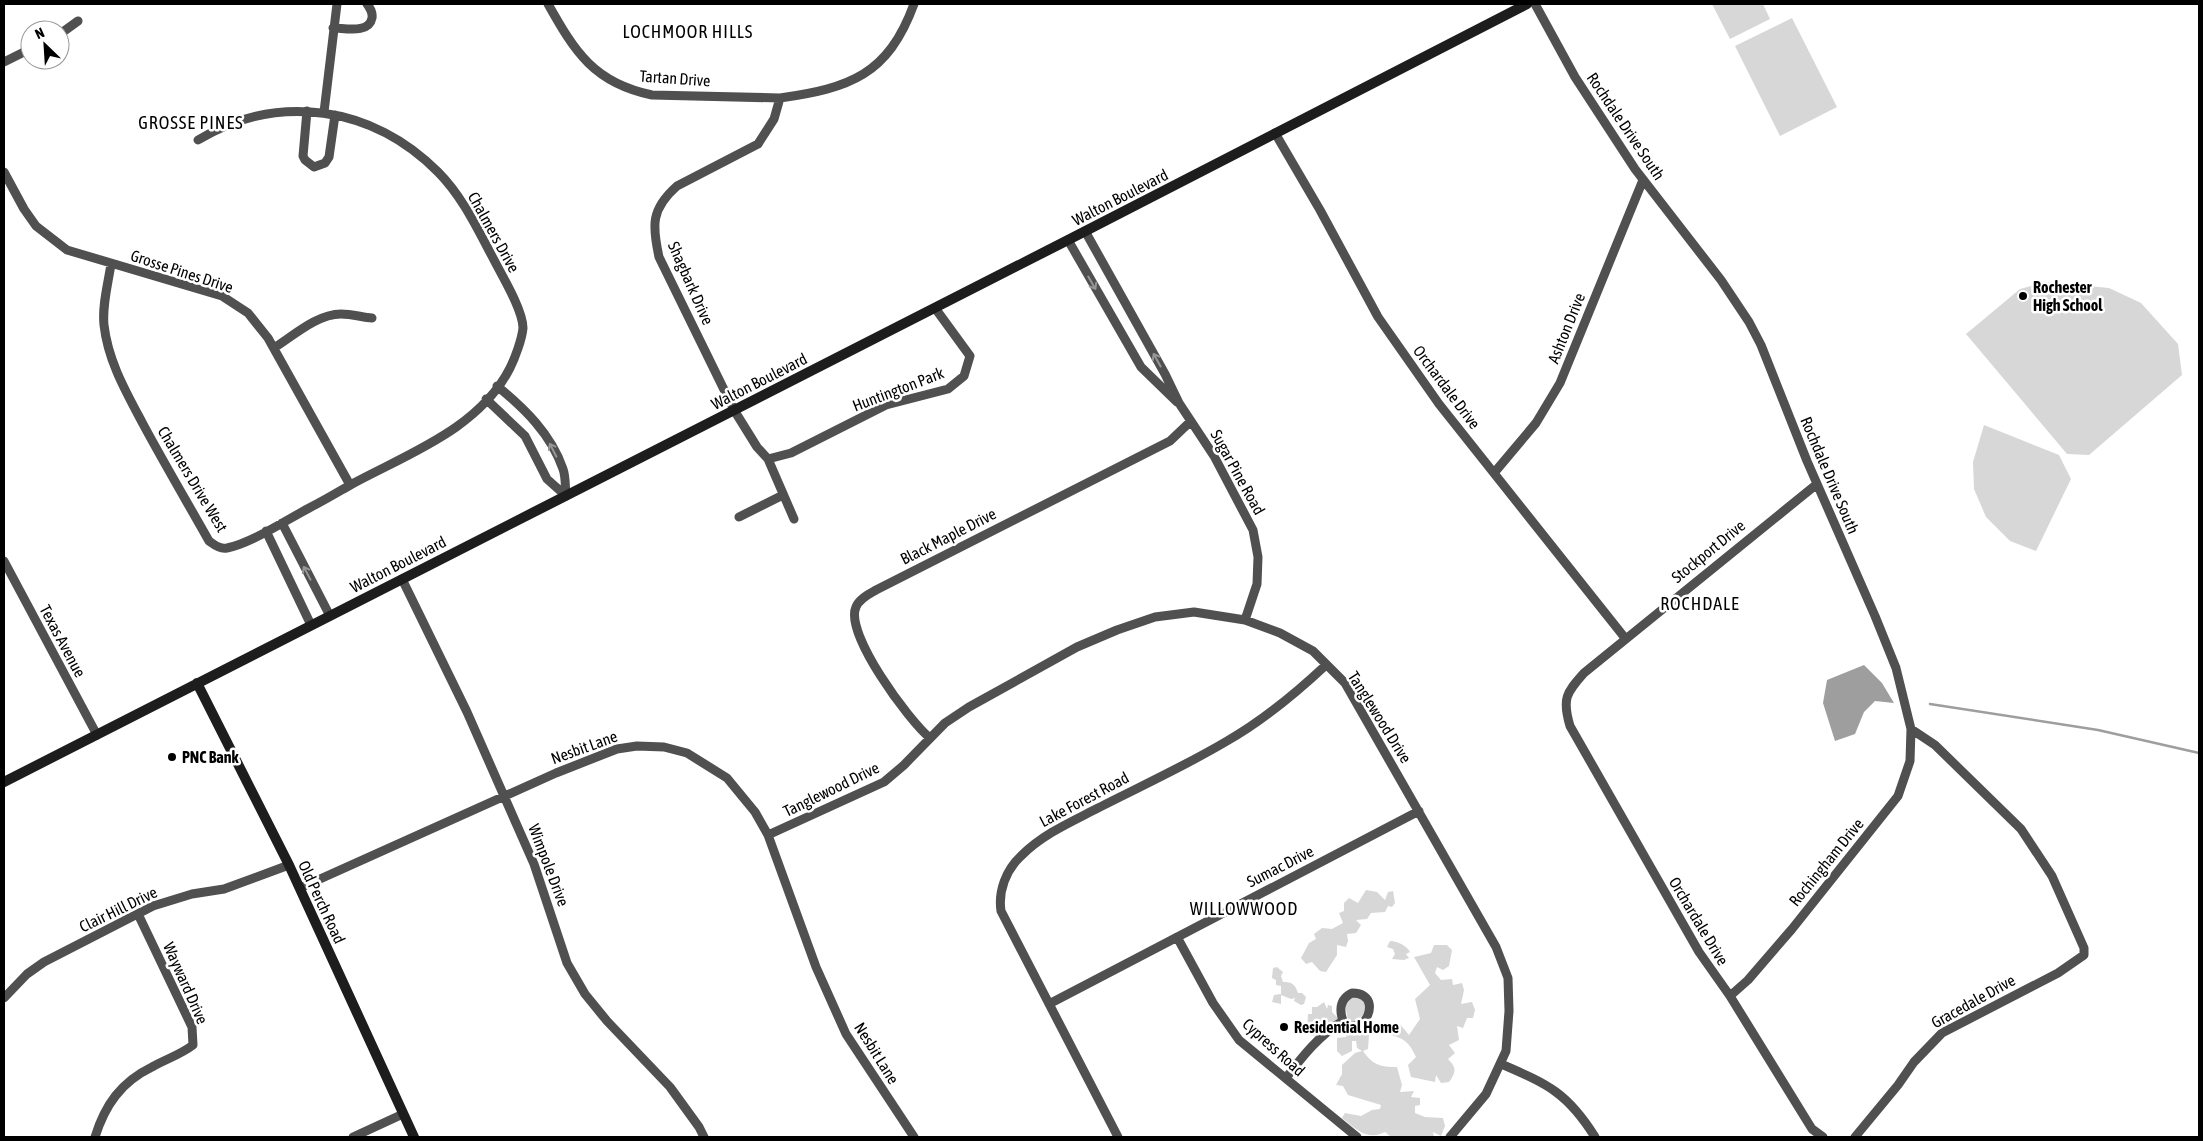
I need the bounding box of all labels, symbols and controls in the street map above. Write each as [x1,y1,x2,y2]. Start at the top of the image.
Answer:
north arrow [20,20,70,70]
district label: LOCHMOOR HILLS [623,21,753,42]
text: N [32,24,47,42]
street label: Tartan Drive [639,67,711,89]
street label: Rochdale Drive South [1583,69,1669,183]
district label: GROSSE PINES [138,112,244,133]
street label: Walton Boulevard [1069,165,1171,229]
street label: Chalmers Drive [465,189,523,275]
street label: Shagbark Drive [664,239,717,328]
street label: Grosse Pines Drive [129,246,235,296]
one-way arrow [1088,275,1098,289]
place label: Rochester High School [2033,278,2103,314]
street label: Ashton Drive [1544,290,1588,366]
marker: Rochester High School [2017,290,2029,302]
street label: Orchardale Drive [1410,342,1484,432]
street label: Walton Boulevard [708,349,810,413]
one-way arrow [1152,353,1162,367]
street label: Huntington Park [850,363,947,416]
street label: Rochdale Drive South [1797,414,1863,536]
street label: Chalmers Drive West [154,423,232,535]
street label: Sugar Pine Road [1206,426,1269,518]
one-way arrow [548,443,557,458]
street label: Black Maple Drive [897,504,999,569]
street label: Stockport Drive [1668,516,1749,587]
street label: Walton Boulevard [347,532,449,596]
one-way arrow [302,566,312,580]
district label: ROCHDALE [1660,593,1740,614]
street label: Texas Avenue [36,602,90,680]
street label: Tanglewood Drive [1344,668,1415,767]
street label: Nesbit Lane [548,727,620,767]
place label: PNC Bank [182,748,239,766]
marker: PNC Bank [166,751,178,763]
street label: Tanglewood Drive [780,758,882,821]
street label: Lake Forest Road [1036,768,1132,830]
street label: Rochingham Drive [1785,815,1868,910]
street label: Wimpole Drive [524,821,573,909]
street label: Sumac Drive [1244,842,1316,890]
street label: Old Perch Road [295,858,349,946]
street label: Orchardale Drive [1666,874,1732,968]
street label: Clair Hill Drive [76,882,160,936]
district label: WILLOWWOOD [1190,898,1298,919]
street label: Wayward Drive [159,939,212,1027]
street label: Gracedale Drive [1928,971,2018,1031]
street label: Cypress Road [1239,1014,1309,1080]
place label: Residential Home [1294,1018,1399,1036]
street label: Nesbit Lane [851,1019,903,1087]
marker: Residential Home [1278,1021,1290,1033]

